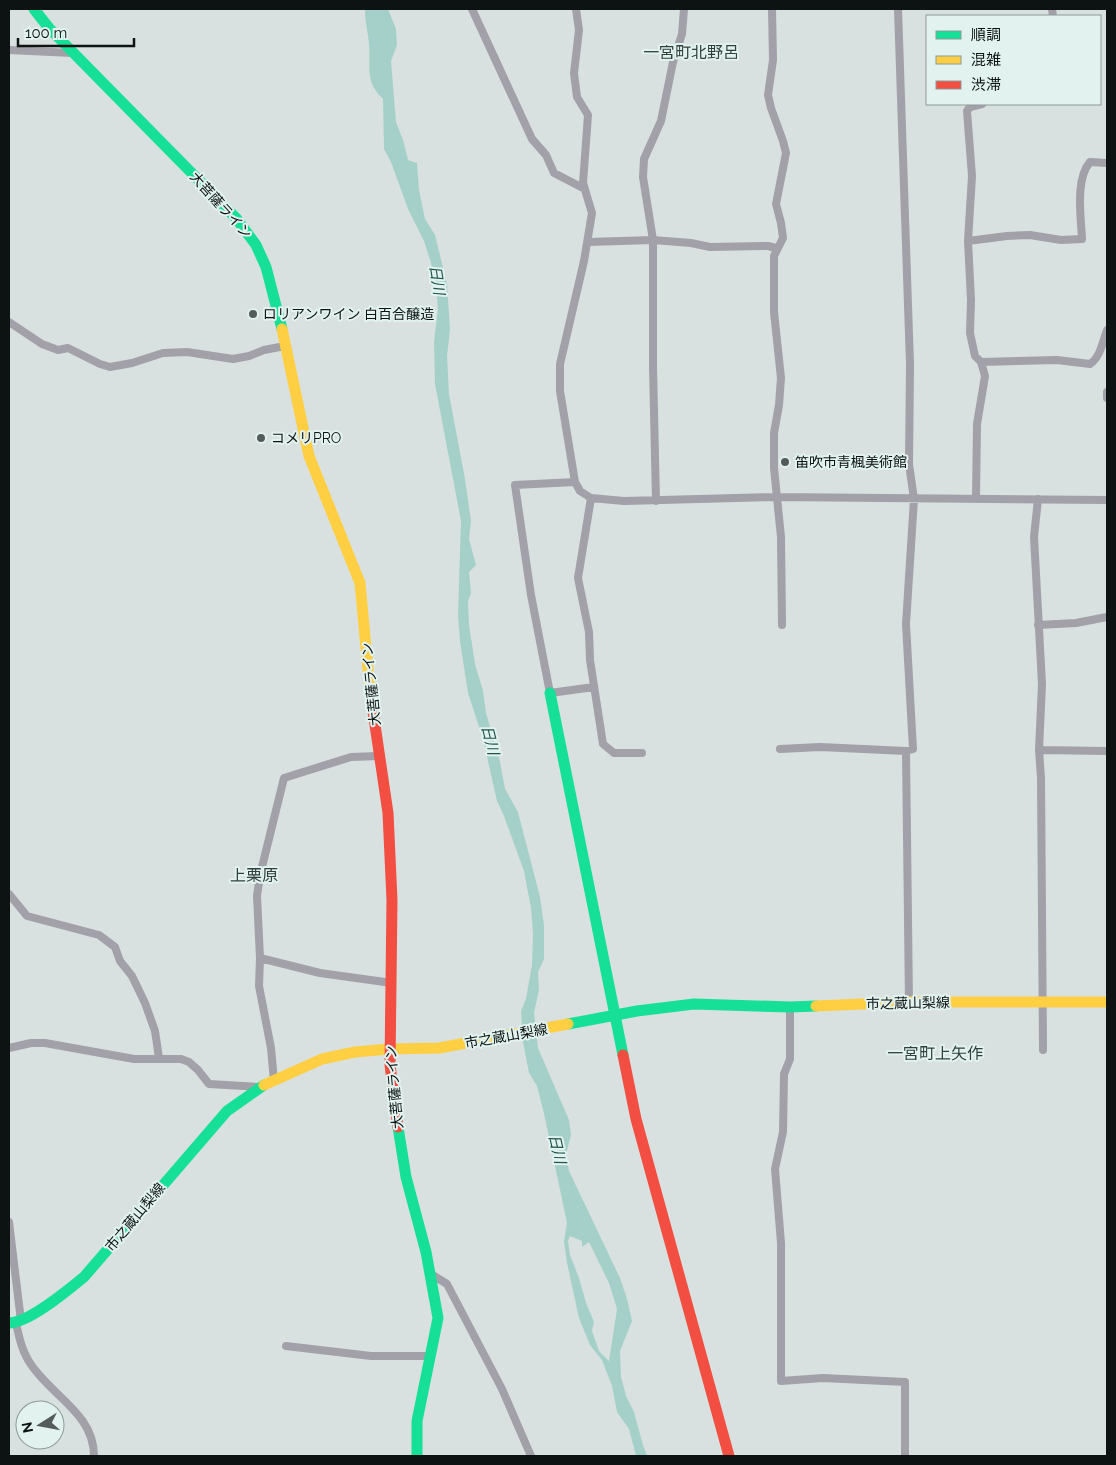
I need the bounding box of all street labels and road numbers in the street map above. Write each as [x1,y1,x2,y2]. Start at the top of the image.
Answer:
street label: 大菩薩ライン [187,168,255,242]
street label: 大菩薩ライン [359,641,383,727]
street label: 市之蔵山梨線 [866,994,950,1012]
street label: 市之蔵山梨線 [463,1021,549,1051]
street label: 大菩薩ライン [382,1044,406,1130]
street label: 市之蔵山梨線 [102,1180,168,1254]

